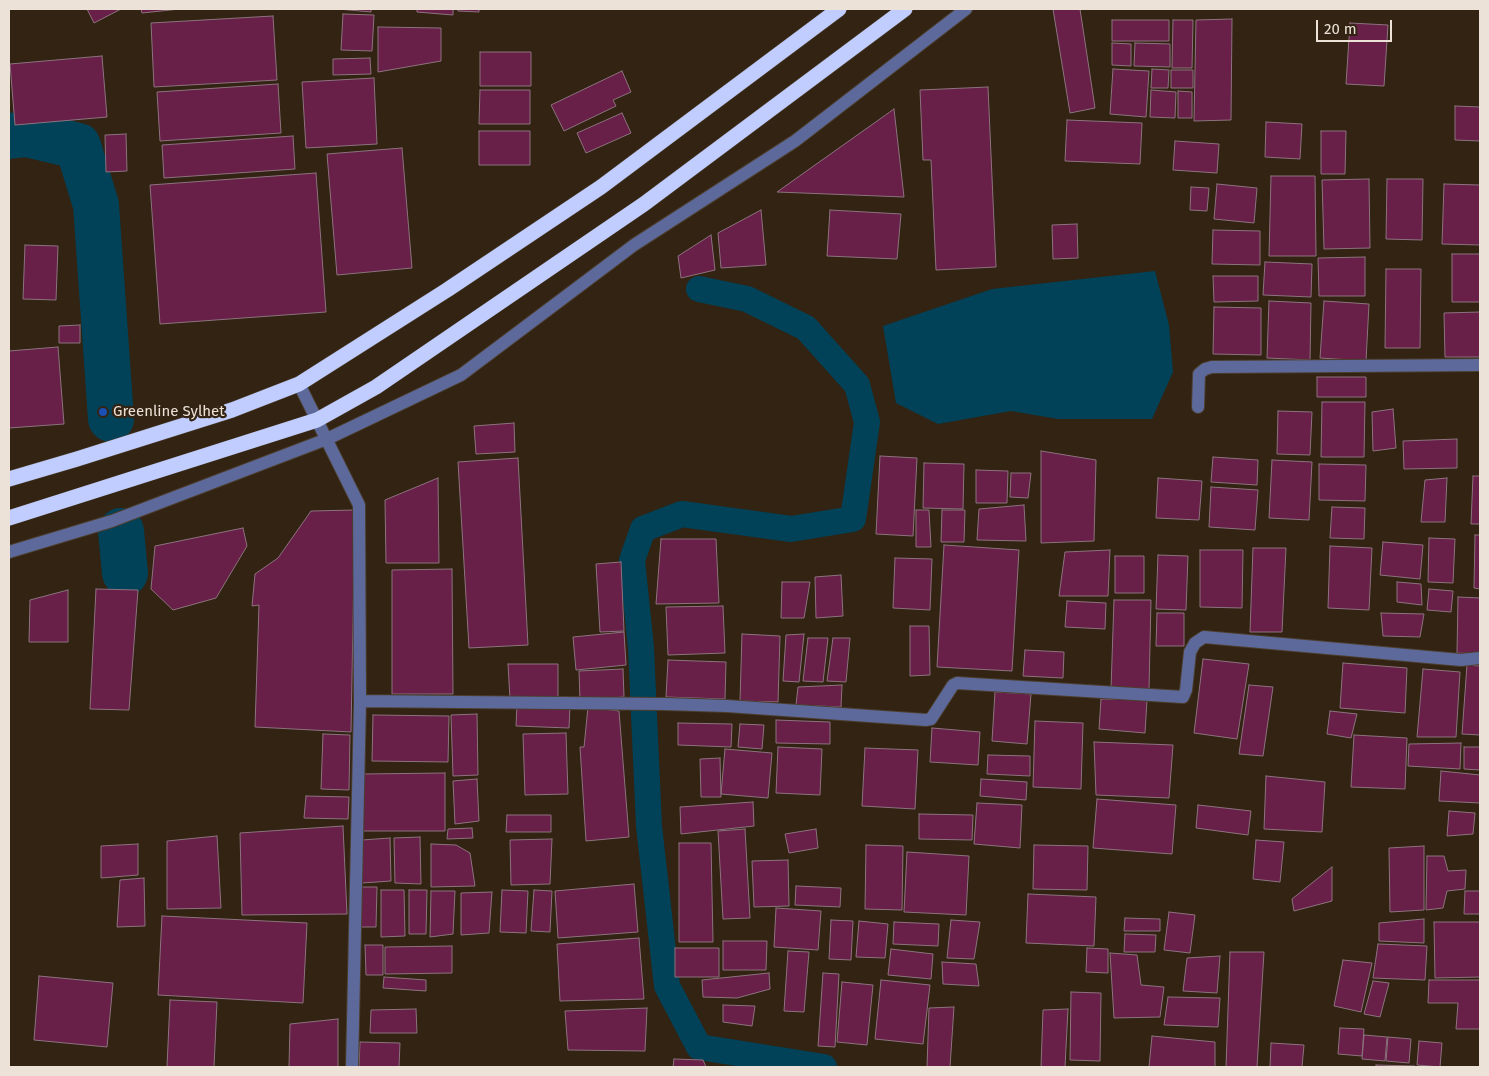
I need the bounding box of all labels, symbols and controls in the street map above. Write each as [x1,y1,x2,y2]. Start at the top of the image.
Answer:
scale bar [1319,10,1395,42]
text: 20 m [1324,20,1357,38]
place label: Greenline Sylhet [113,403,225,421]
marker: Greenline Sylhet [97,406,109,418]

